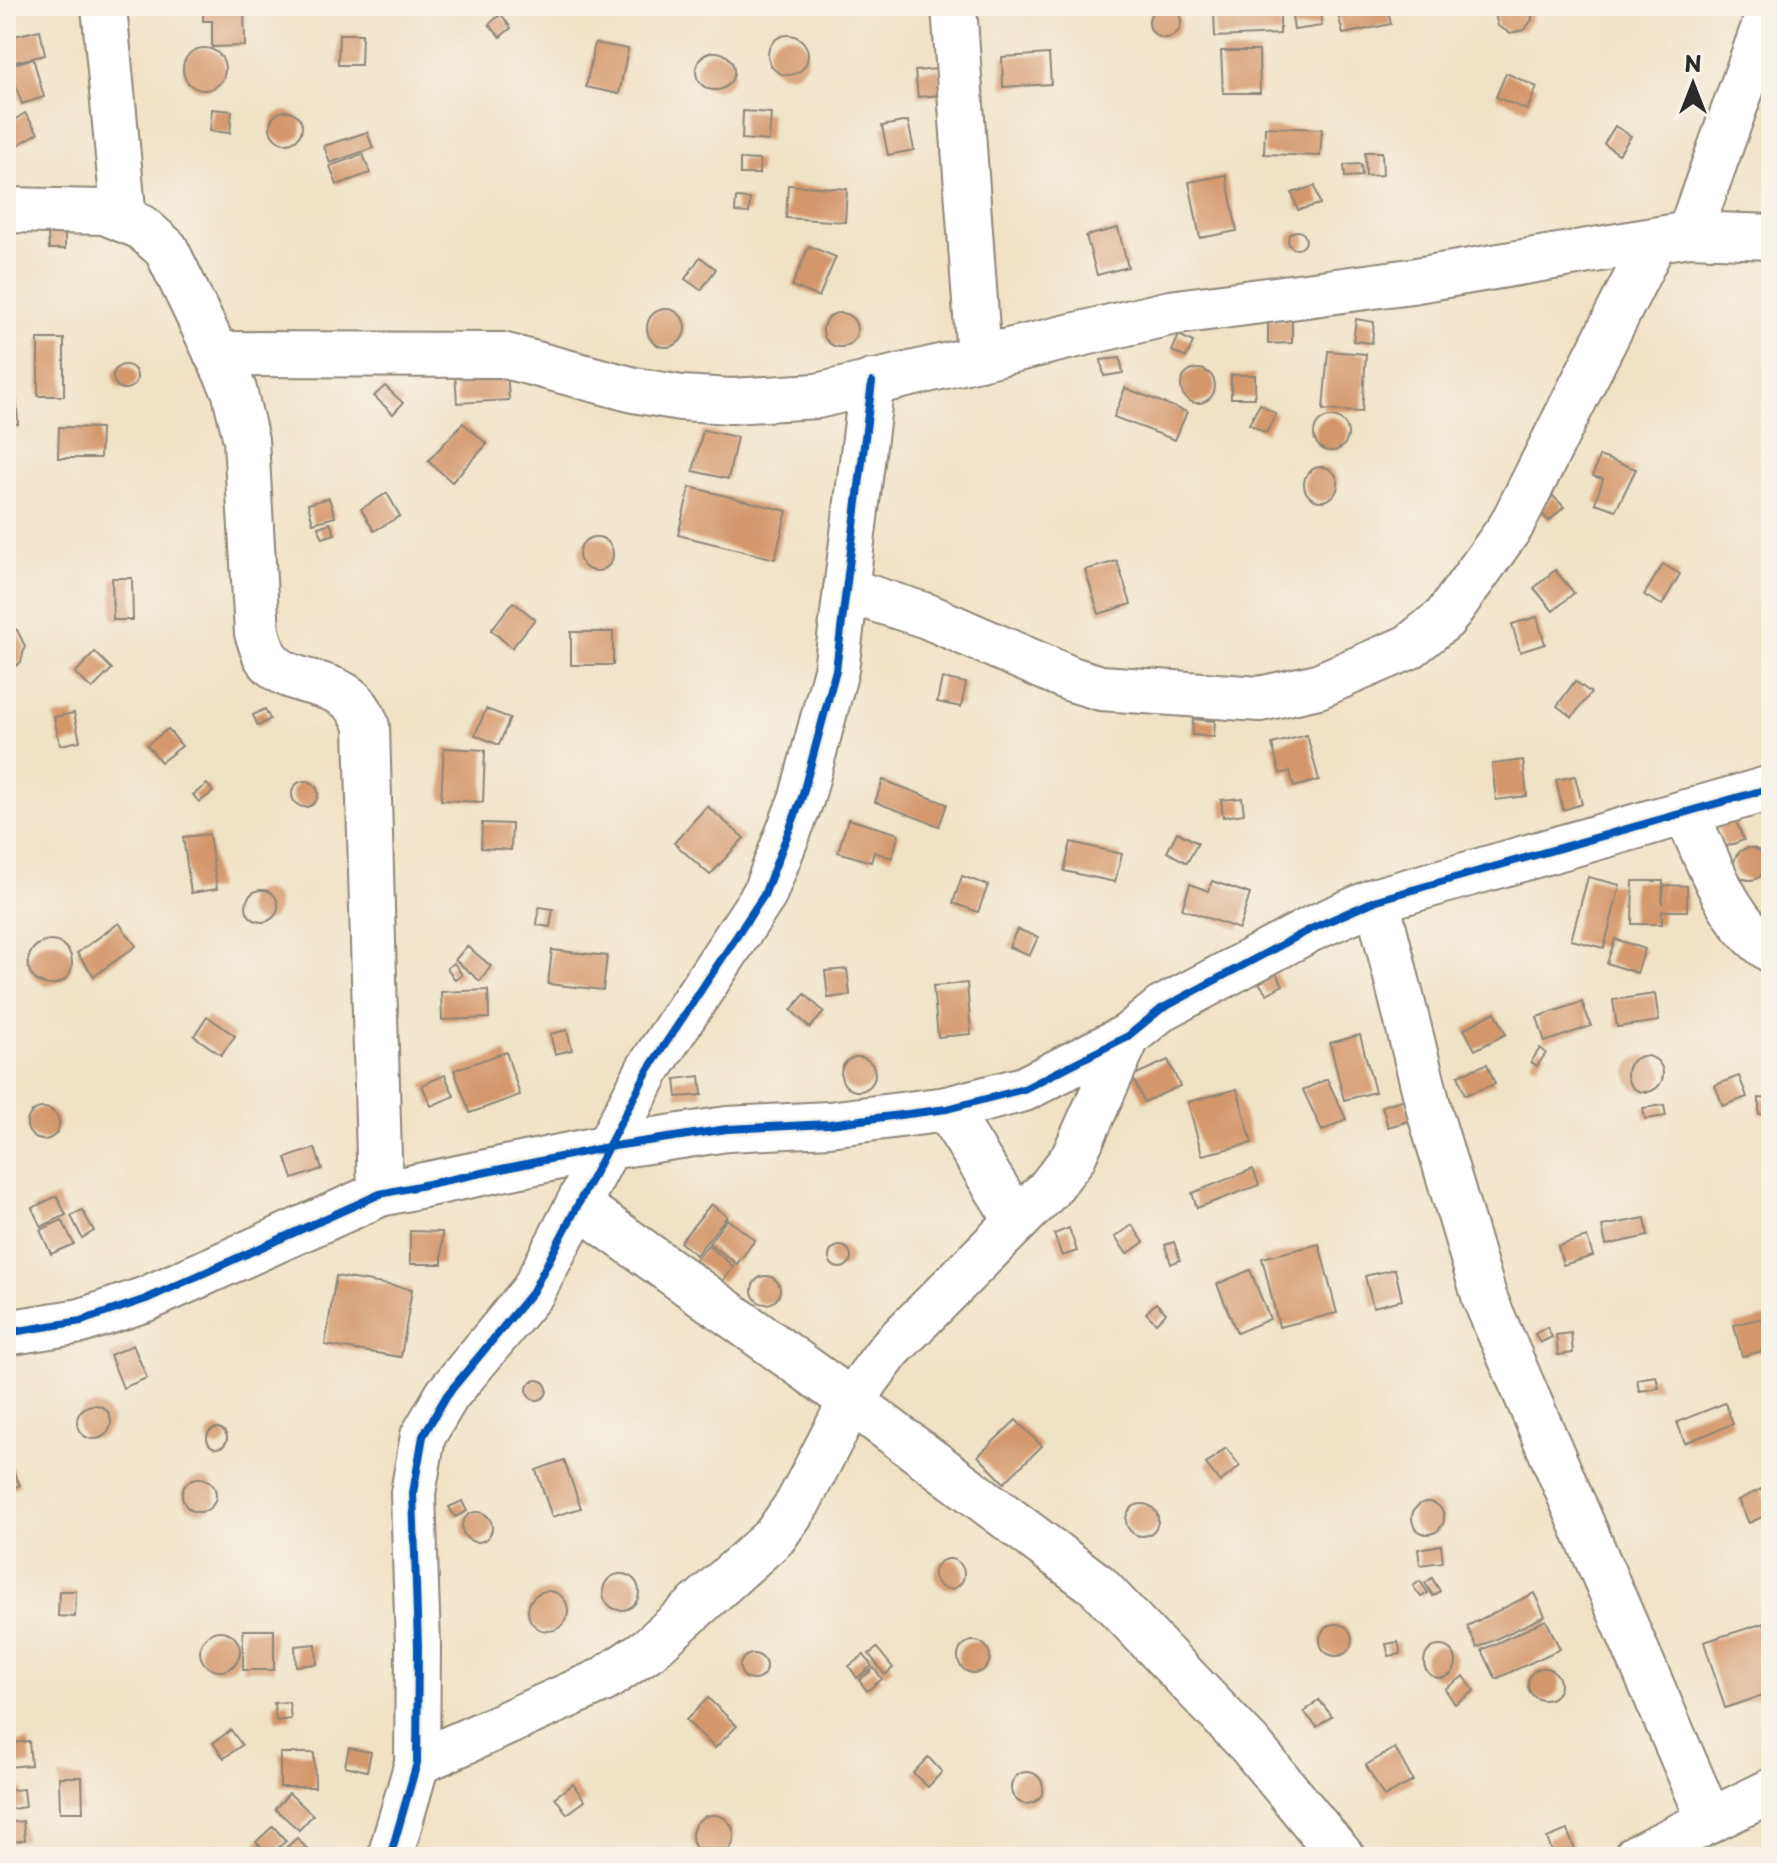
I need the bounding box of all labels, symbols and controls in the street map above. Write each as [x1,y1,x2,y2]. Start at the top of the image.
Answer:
north arrow [1653,44,1733,124]
text: N [1684,46,1702,79]

